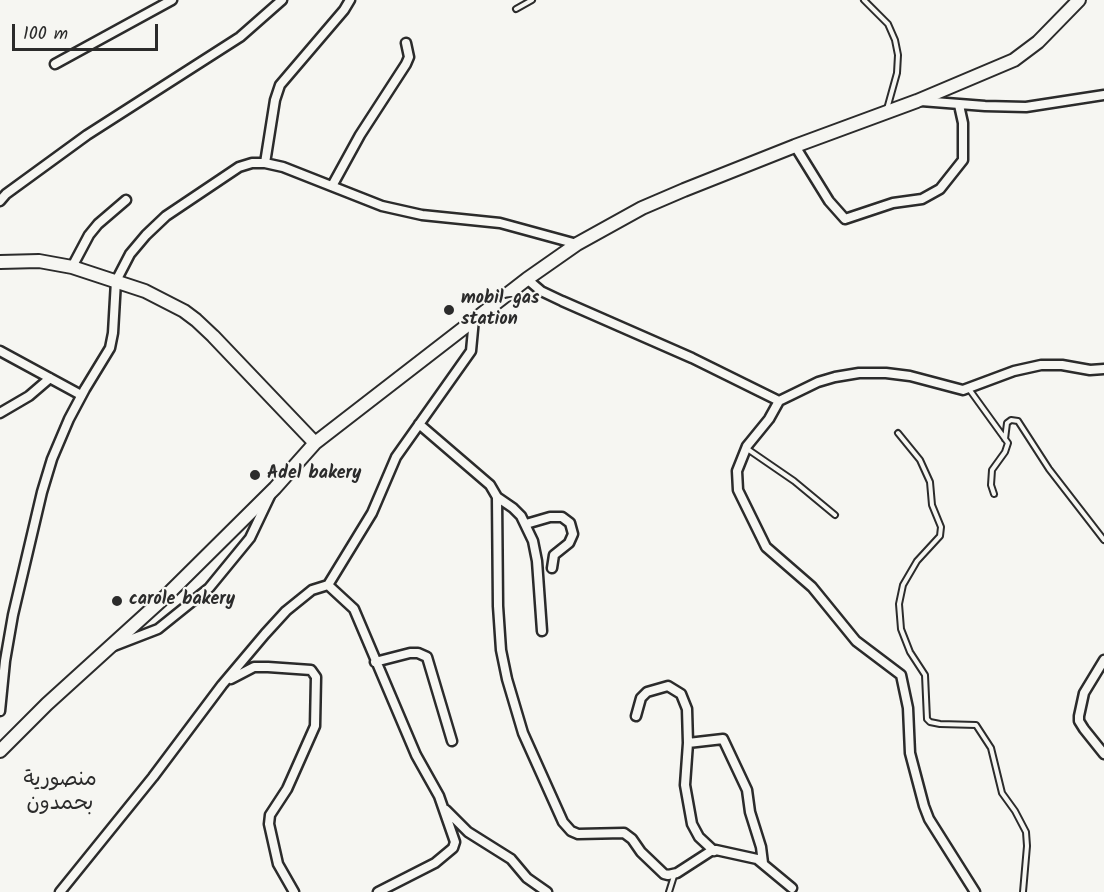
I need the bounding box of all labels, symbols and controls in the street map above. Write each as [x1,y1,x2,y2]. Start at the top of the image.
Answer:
scale bar [15,12,160,50]
text: 100 m [23,20,68,49]
place label: mobil-gas station [461,289,539,332]
marker: mobil-gas station [442,303,456,317]
place label: Adel bakery [267,464,361,486]
marker: Adel bakery [248,468,262,482]
place label: carole bakery [129,590,235,612]
marker: carole bakery [110,594,124,608]
district label: منصورية بحمدون [23,768,97,818]

